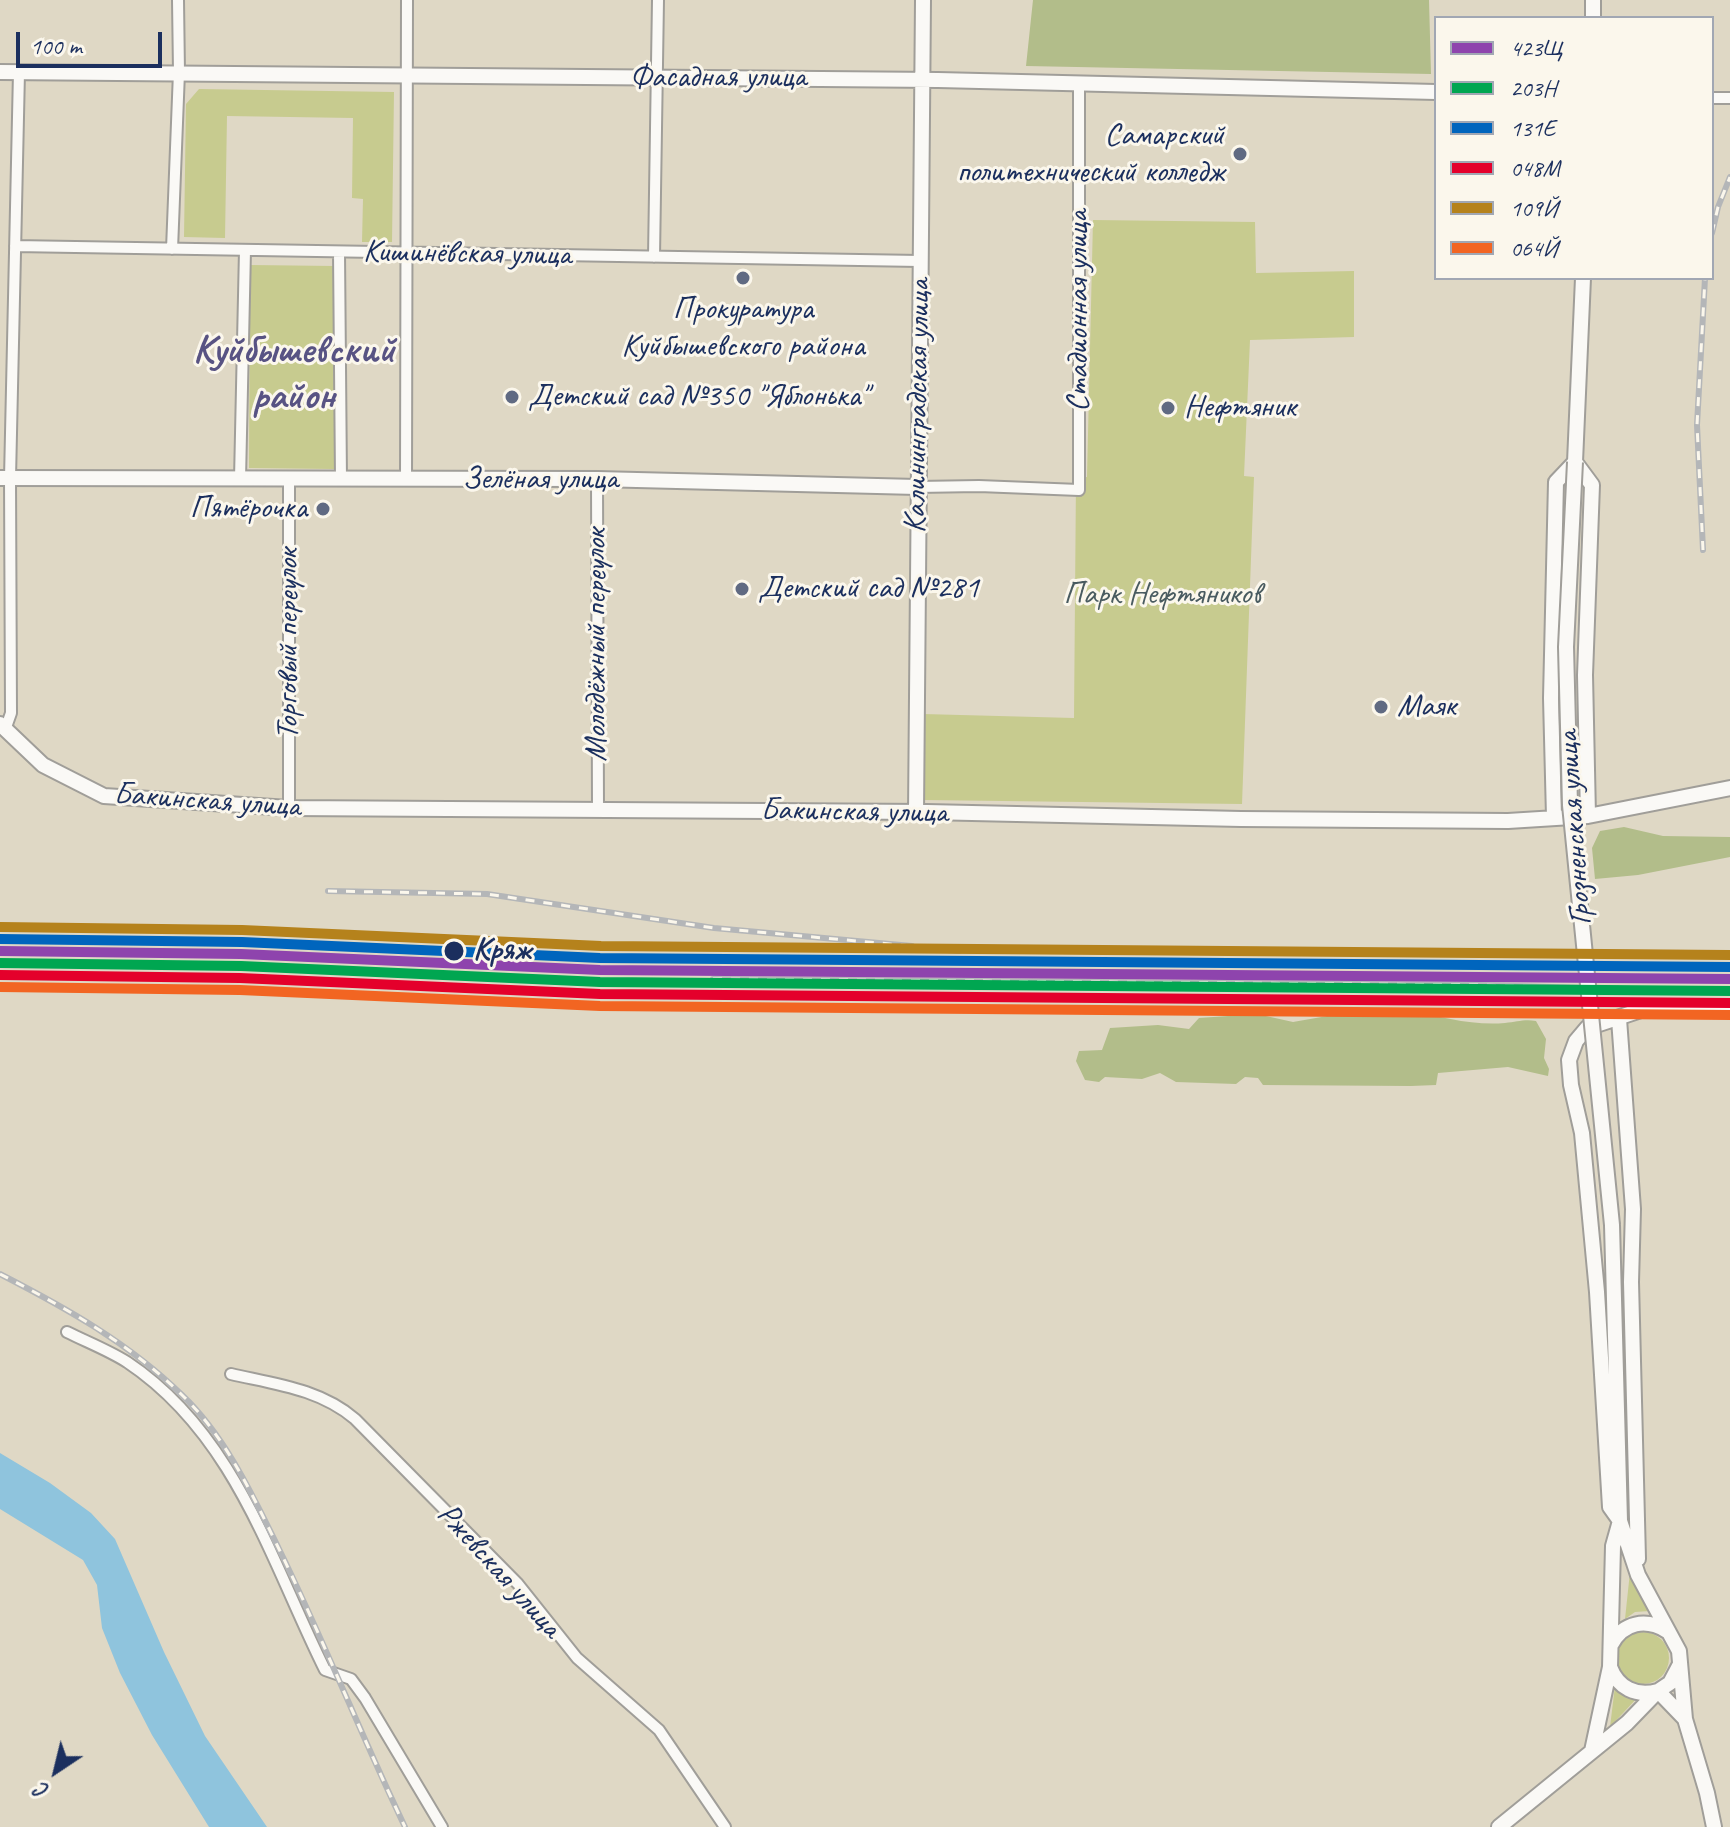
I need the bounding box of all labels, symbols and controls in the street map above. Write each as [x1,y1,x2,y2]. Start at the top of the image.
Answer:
scale bar [20,16,166,66]
legend [1434,16,1714,280]
text: 100 m [30,31,82,61]
text: 423Щ [1510,33,1563,63]
street label: Фасадная улица [630,59,806,97]
text: 203Н [1510,73,1556,103]
text: 131Е [1510,113,1556,143]
place label: Самарский политехнический колледж [957,117,1224,192]
marker: Самарский политехнический колледж [1231,145,1249,163]
text: 048М [1510,153,1560,183]
text: 109Й [1510,193,1558,223]
street label: Стадионная улица [1060,210,1098,412]
street label: Кишинёвская улица [363,233,571,275]
text: 064Й [1510,233,1558,263]
marker: Прокуратура Куйбышевского района [734,269,752,287]
street label: Калининградская улица [897,279,939,533]
place label: Прокуратура Куйбышевского района [622,291,864,366]
district label: Куйбышевский район [193,328,395,422]
place label: Детский сад №350 "Яблонька" [528,378,868,416]
marker: Детский сад №350 "Яблонька" [503,388,521,406]
place label: Нефтяник [1184,389,1296,427]
marker: Нефтяник [1159,399,1177,417]
street label: Зелёная улица [462,461,618,499]
place label: Пятёрочка [190,490,307,528]
marker: Пятёрочка [314,500,332,518]
street label: Молодёжный переулок [578,528,616,762]
street label: Торговый переулок [270,548,308,740]
place label: Детский сад №281 [758,570,979,608]
park label: Парк Нефтяников [1063,576,1261,614]
marker: Детский сад №281 [733,580,751,598]
place label: Маяк [1397,688,1456,726]
marker: Маяк [1372,698,1390,716]
street label: Грозненская улица [1549,729,1601,927]
street label: Бакинская улица [112,775,302,827]
street label: Бакинская улица [760,791,948,833]
place label: Кряж [473,932,531,970]
marker: Кряж [442,939,466,963]
street label: Ржевская улица [429,1496,569,1646]
north arrow [16,1731,96,1811]
text: С [30,1776,55,1805]

